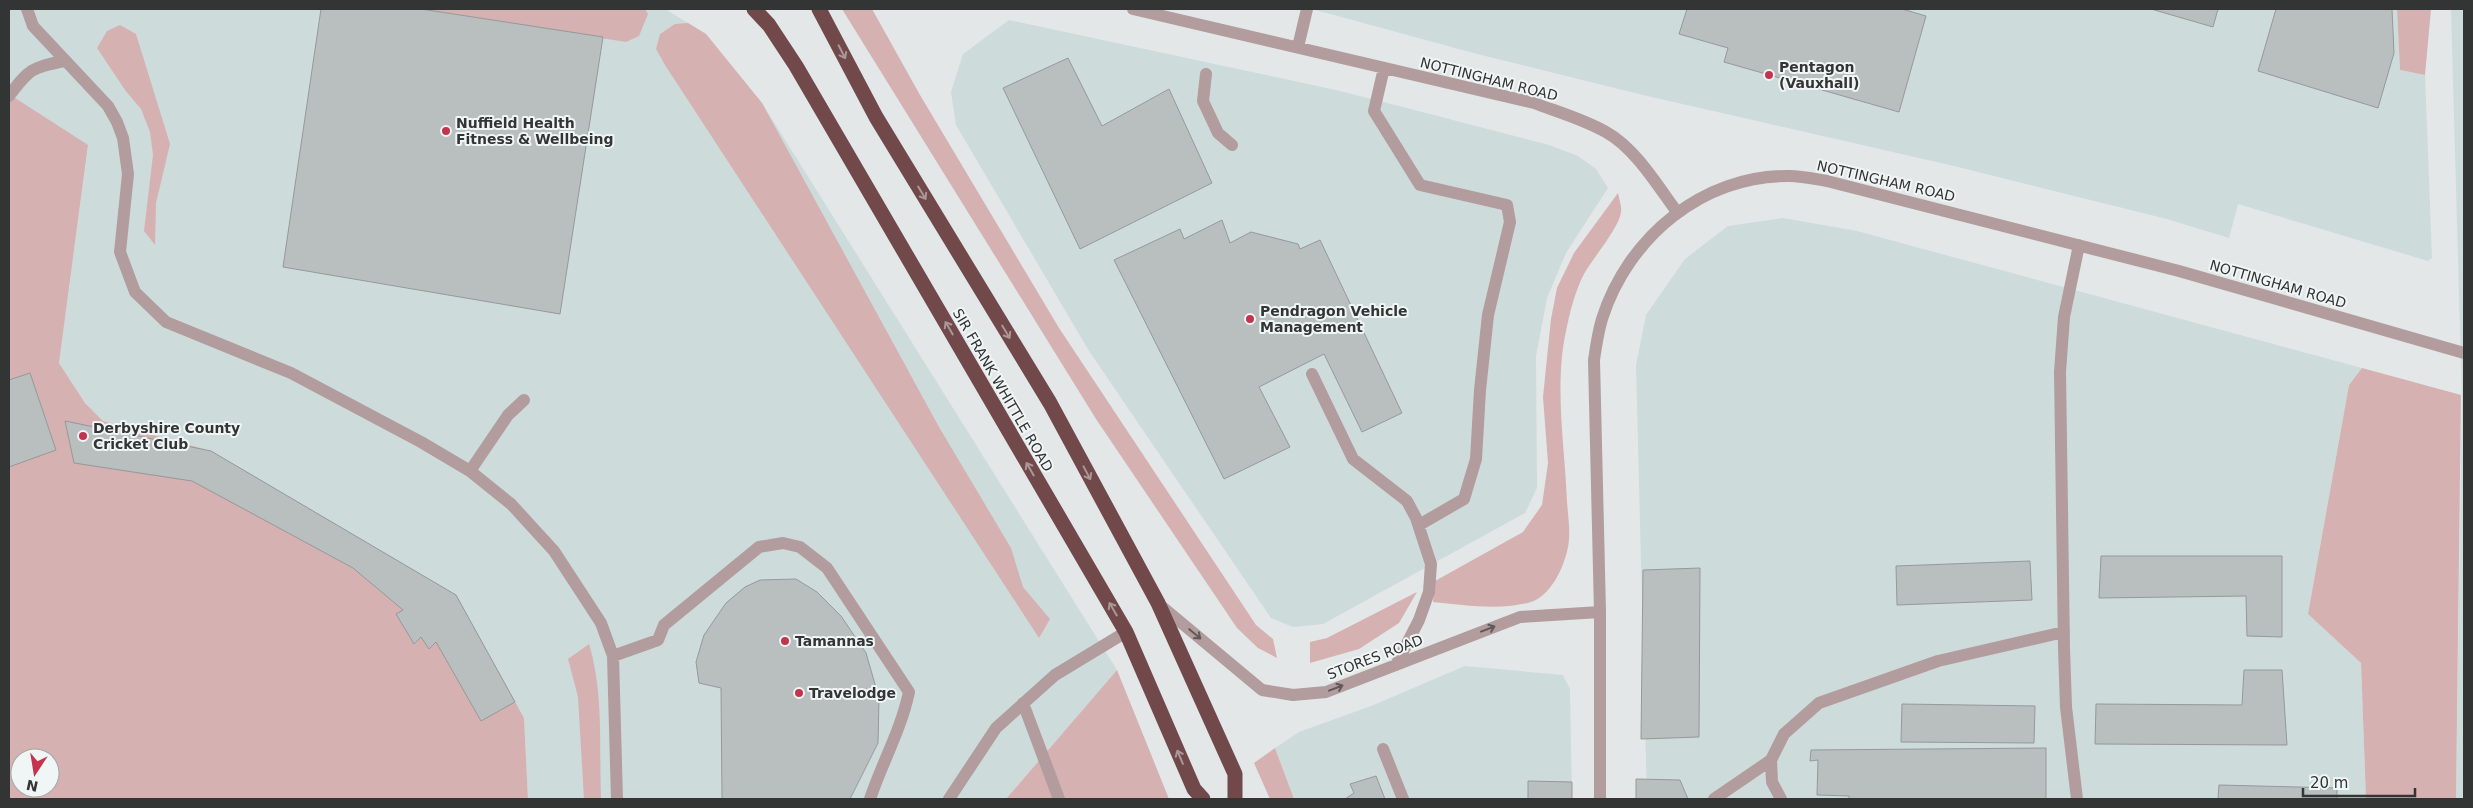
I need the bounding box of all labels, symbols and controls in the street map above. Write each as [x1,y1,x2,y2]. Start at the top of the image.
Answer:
one-way arrow [838,44,847,59]
street label: NOTTINGHAM ROAD [1419,54,1559,104]
place label: Pentagon (Vauxhall) [1779,59,1859,91]
marker: Pentagon (Vauxhall) [1763,69,1775,81]
place label: Nuffield Health Fitness & Wellbeing [456,115,613,147]
marker: Nuffield Health Fitness & Wellbeing [440,125,452,137]
street label: NOTTINGHAM ROAD [1815,157,1957,205]
one-way arrow [917,186,927,200]
street label: NOTTINGHAM ROAD [2208,257,2348,311]
place label: Pendragon Vehicle Management [1260,303,1408,335]
street label: SIR FRANK WHITTLE ROAD [950,306,1056,474]
marker: Pendragon Vehicle Management [1244,313,1256,325]
one-way arrow [943,322,953,336]
one-way arrow [1002,325,1012,339]
place label: Derbyshire County Cricket Club [93,420,240,452]
marker: Derbyshire County Cricket Club [77,430,89,442]
one-way arrow [1025,462,1035,477]
one-way arrow [1083,465,1092,480]
one-way arrow [1107,603,1117,617]
one-way arrow [1480,624,1495,633]
one-way arrow [1188,629,1201,640]
street label: STORES ROAD [1325,631,1425,683]
place label: Tamannas [795,633,874,649]
marker: Tamannas [779,635,791,647]
one-way arrow [1328,683,1343,692]
place label: Travelodge [809,685,896,701]
marker: Travelodge [793,687,805,699]
north arrow [10,748,60,798]
one-way arrow [1175,750,1185,765]
scale bar [2303,766,2416,798]
text: 20 m [2310,774,2348,792]
text: N [25,777,40,795]

